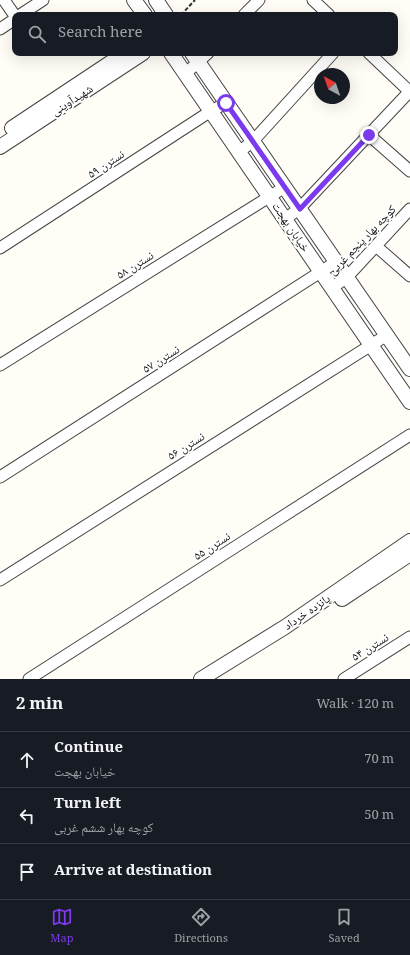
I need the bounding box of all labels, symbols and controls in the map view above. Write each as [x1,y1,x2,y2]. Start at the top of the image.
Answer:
search box [12,12,398,56]
text: Search here [58,21,143,47]
icon: search [26,23,48,45]
north arrow [314,68,350,104]
street label: شهیدآوینی [47,80,98,123]
route start [217,94,235,112]
route end [360,126,378,144]
street label: نسترن ۵۹ [84,145,130,185]
street label: خیابان بهجت [265,198,315,258]
street label: کوچه بهار پنجم غربی [324,201,402,281]
street label: نسترن ۵۸ [113,247,159,286]
street label: نسترن ۵۷ [139,341,185,380]
street label: نسترن ۵۶ [164,428,210,467]
street label: نسترن ۵۵ [190,527,236,567]
street label: پانزده خرداد [280,589,336,637]
street label: نسترن ۵۴ [348,629,394,668]
text: 2 min [16,691,63,720]
text: Walk · 120 m [316,694,394,716]
text: Continue [54,736,123,762]
icon: ahead [16,749,38,771]
text: 70 m [364,749,394,771]
text: خیابان بهجت [54,762,115,784]
text: Turn left [54,792,121,818]
icon: left [16,805,38,827]
text: 50 m [364,805,394,827]
text: کوچه بهار ششم غربی [54,818,153,840]
text: Arrive at destination [54,859,212,885]
icon: arrive [16,861,38,883]
tab: Map [50,906,74,949]
tab: Directions [174,906,228,949]
tab: Saved [329,906,360,949]

